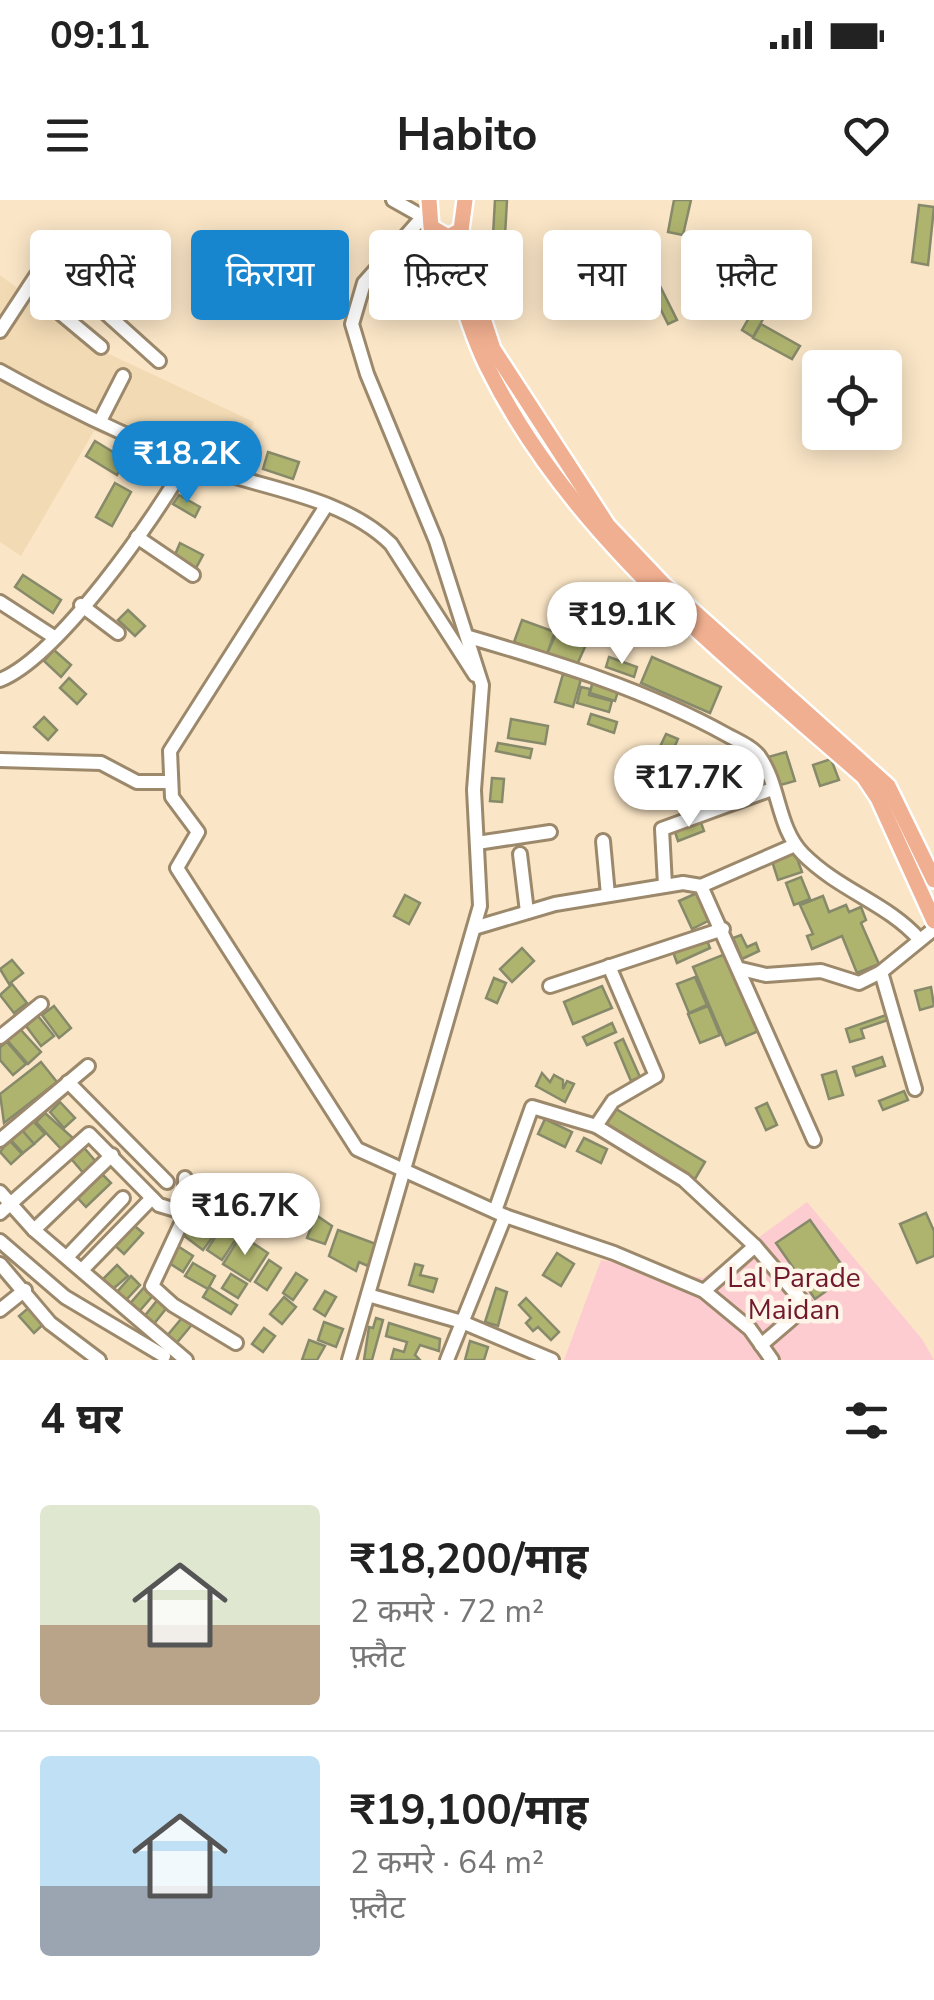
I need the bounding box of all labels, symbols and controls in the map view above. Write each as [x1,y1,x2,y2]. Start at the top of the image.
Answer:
text: 09:11 [50,10,151,61]
text: Habito [397,105,537,166]
icon: menu [40,108,95,163]
icon: heart [839,108,894,163]
chip: खरीदें [30,230,171,320]
chip: किराया [191,230,349,320]
chip: फ़िल्टर [369,230,523,320]
chip: नया [543,230,661,320]
chip: फ़्लैट [681,230,812,320]
map controls [802,350,902,450]
button: locate [802,350,902,450]
pin: ₹18.2K [106,421,268,506]
text: ₹18.2K [134,432,240,475]
pin: ₹19.1K [541,582,703,667]
text: ₹19.1K [569,593,675,636]
pin: ₹17.7K [608,745,770,830]
text: ₹17.7K [636,756,742,799]
pin: ₹16.7K [164,1173,326,1258]
text: ₹16.7K [192,1184,298,1227]
park label: Lal Parade Maidan [727,1259,861,1329]
text: 4 घर [40,1391,122,1448]
icon: filters [839,1393,894,1448]
text: ₹18,200/माह [350,1531,588,1588]
icon: home [120,1545,240,1665]
text: 2 कमरे · 72 m² [350,1590,544,1633]
text: फ़्लैट [350,1635,405,1678]
text: ₹19,100/माह [350,1782,588,1839]
icon: home [120,1796,240,1916]
text: 2 कमरे · 64 m² [350,1841,544,1884]
text: फ़्लैट [350,1886,405,1929]

